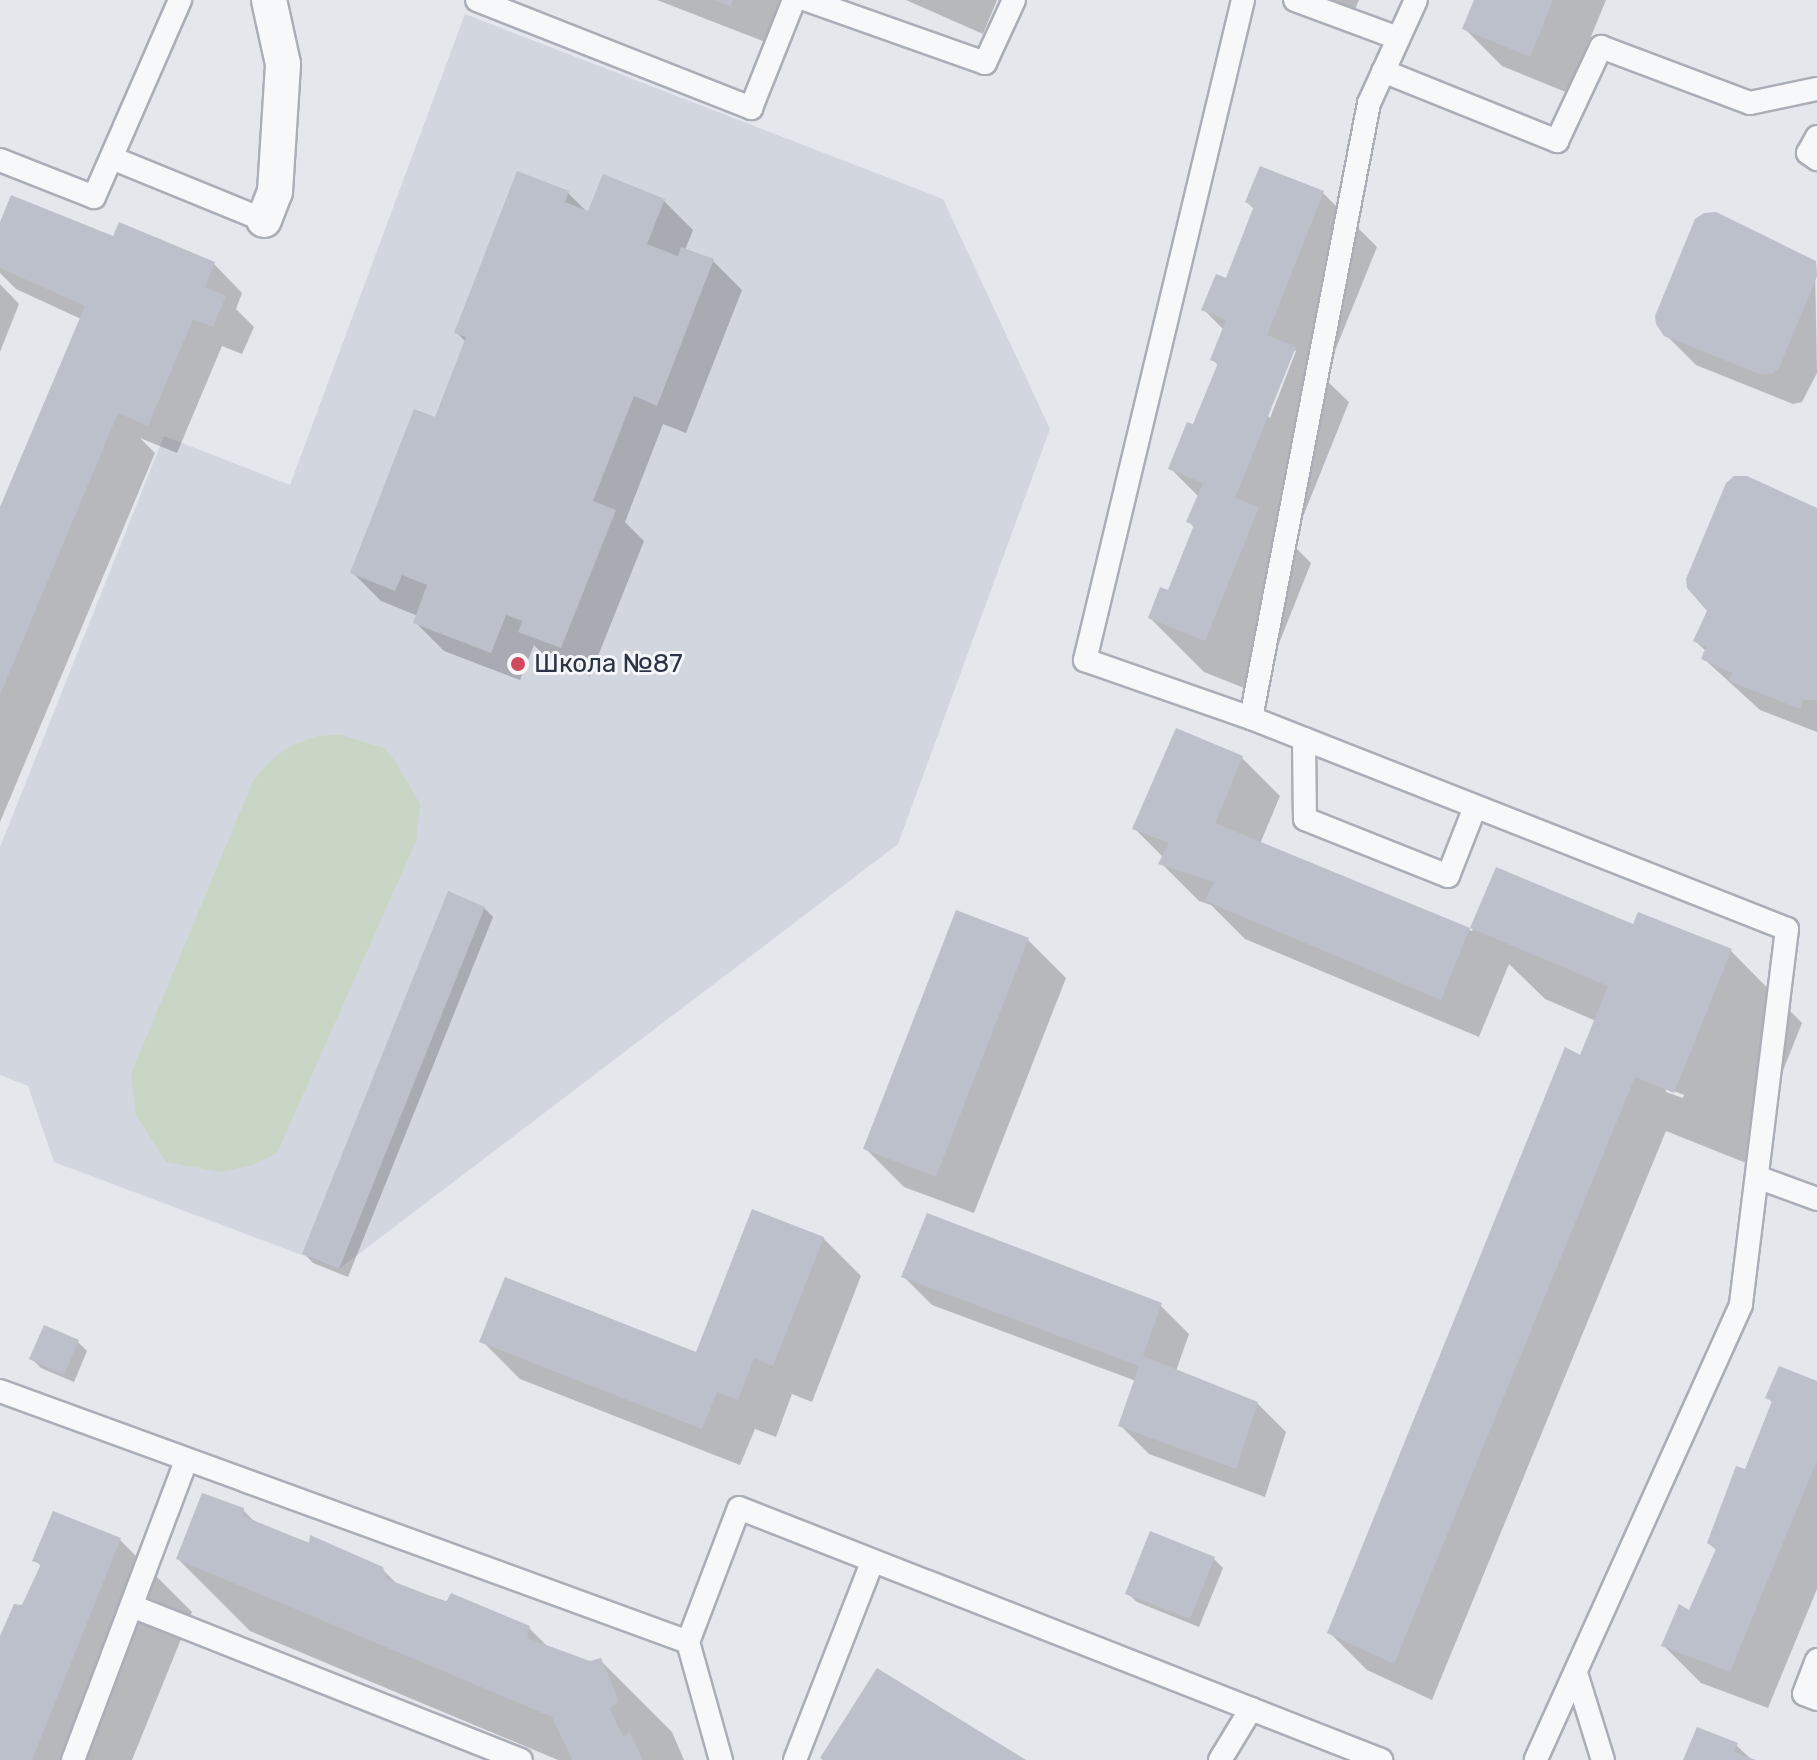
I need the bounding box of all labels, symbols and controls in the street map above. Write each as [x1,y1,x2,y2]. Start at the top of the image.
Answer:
place label: Школа №87 [534,648,683,680]
marker: Школа №87 [509,655,527,673]

